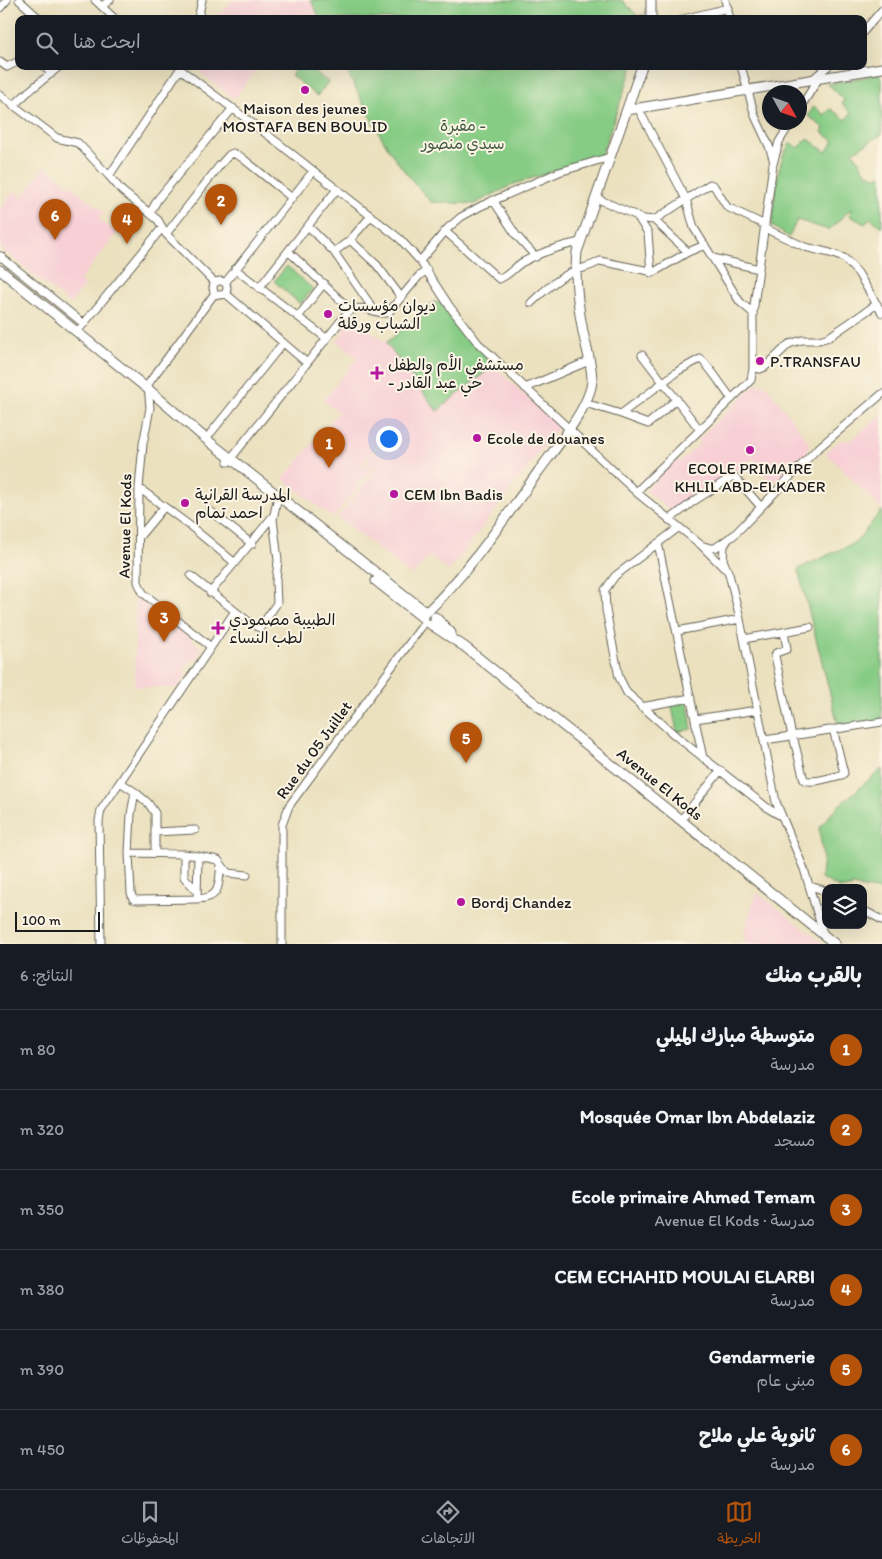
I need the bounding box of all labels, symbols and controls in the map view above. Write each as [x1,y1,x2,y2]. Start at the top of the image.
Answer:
search box [15,15,867,70]
icon: search [33,29,61,57]
text: ابحث هنا [73,30,141,53]
marker: Maison des jeunes MOSTAFA BEN BOULID [299,84,311,96]
north arrow [762,85,807,130]
place label: Maison des jeunes MOSTAFA BEN BOULID [223,99,387,136]
park label: مقبرة - سيدي منصور [419,116,505,155]
pin: 2 [205,184,237,225]
pin: 6 [39,199,71,240]
pin: 4 [111,203,143,244]
place label: ديوان مؤسسات الشباب ورقلة [338,296,436,333]
marker: ديوان مؤسسات الشباب ورقلة [322,308,334,320]
place label: P.TRANSFAU [770,352,861,371]
place label: مستشفي الأم والطفل - حي عبد القادر [388,354,524,397]
marker: P.TRANSFAU [754,355,766,367]
marker: مستشفي الأم والطفل - حي عبد القادر [370,366,384,380]
your location [376,426,402,452]
pin: 1 [313,427,345,468]
place label: Ecole de douanes [487,429,605,448]
marker: Ecole de douanes [471,432,483,444]
marker: ECOLE PRIMAIRE KHLIL ABD-ELKADER [744,444,756,456]
place label: ECOLE PRIMAIRE KHLIL ABD-ELKADER [675,459,826,496]
street label: Avenue El Kods [115,473,135,579]
place label: المدرسة القرانية احمد تمام [195,485,290,525]
place label: CEM Ibn Badis [404,485,503,504]
marker: CEM Ibn Badis [388,488,400,500]
marker: المدرسة القرانية احمد تمام [179,497,191,509]
pin: 3 [148,601,180,642]
place label: الطبيبة مصمودي لطب النساء [229,610,335,647]
marker: الطبيبة مصمودي لطب النساء [211,621,225,635]
street label: Rue du 05 Juillet [272,697,356,803]
pin: 5 [450,722,482,763]
street label: Avenue El Kods [613,744,707,824]
map controls [822,884,867,929]
button: layers [822,884,867,929]
place label: Bordj Chandez [471,893,572,912]
marker: Bordj Chandez [455,896,467,908]
scale bar [15,909,100,932]
text: 100 m [22,912,61,929]
text: بالقرب منك [765,962,862,987]
text: النتائج: 6 [20,966,73,985]
text: متوسطة مبارك الميلي [656,1024,815,1047]
text: 80 m [20,1040,56,1059]
text: 1 [842,1040,850,1059]
text: مدرسة [770,1055,815,1074]
text: Mosquée Omar Ibn Abdelaziz [580,1105,815,1128]
text: 320 m [20,1120,64,1139]
text: 2 [842,1120,850,1139]
text: مسجد [774,1131,815,1150]
text: Ecole primaire Ahmed Temam [572,1185,815,1208]
text: 350 m [20,1200,64,1219]
text: 3 [842,1200,850,1219]
text: مدرسة · Avenue El Kods [655,1211,815,1230]
text: CEM ECHAHID MOULAI ELARBI [555,1265,815,1288]
text: 380 m [20,1280,64,1299]
text: 4 [841,1280,851,1299]
text: مدرسة [770,1291,815,1310]
text: Gendarmerie [709,1345,815,1368]
text: 390 m [20,1360,64,1379]
text: 5 [842,1360,850,1379]
text: مبنى عام [757,1371,815,1390]
text: ثانوية علي ملاح [699,1424,815,1447]
text: 450 m [20,1440,65,1459]
text: 6 [842,1440,850,1459]
text: مدرسة [770,1455,815,1474]
tab: المحفوظات [121,1498,179,1551]
tab: الاتجاهات [421,1498,475,1551]
tab: الخريطة [717,1498,761,1551]

